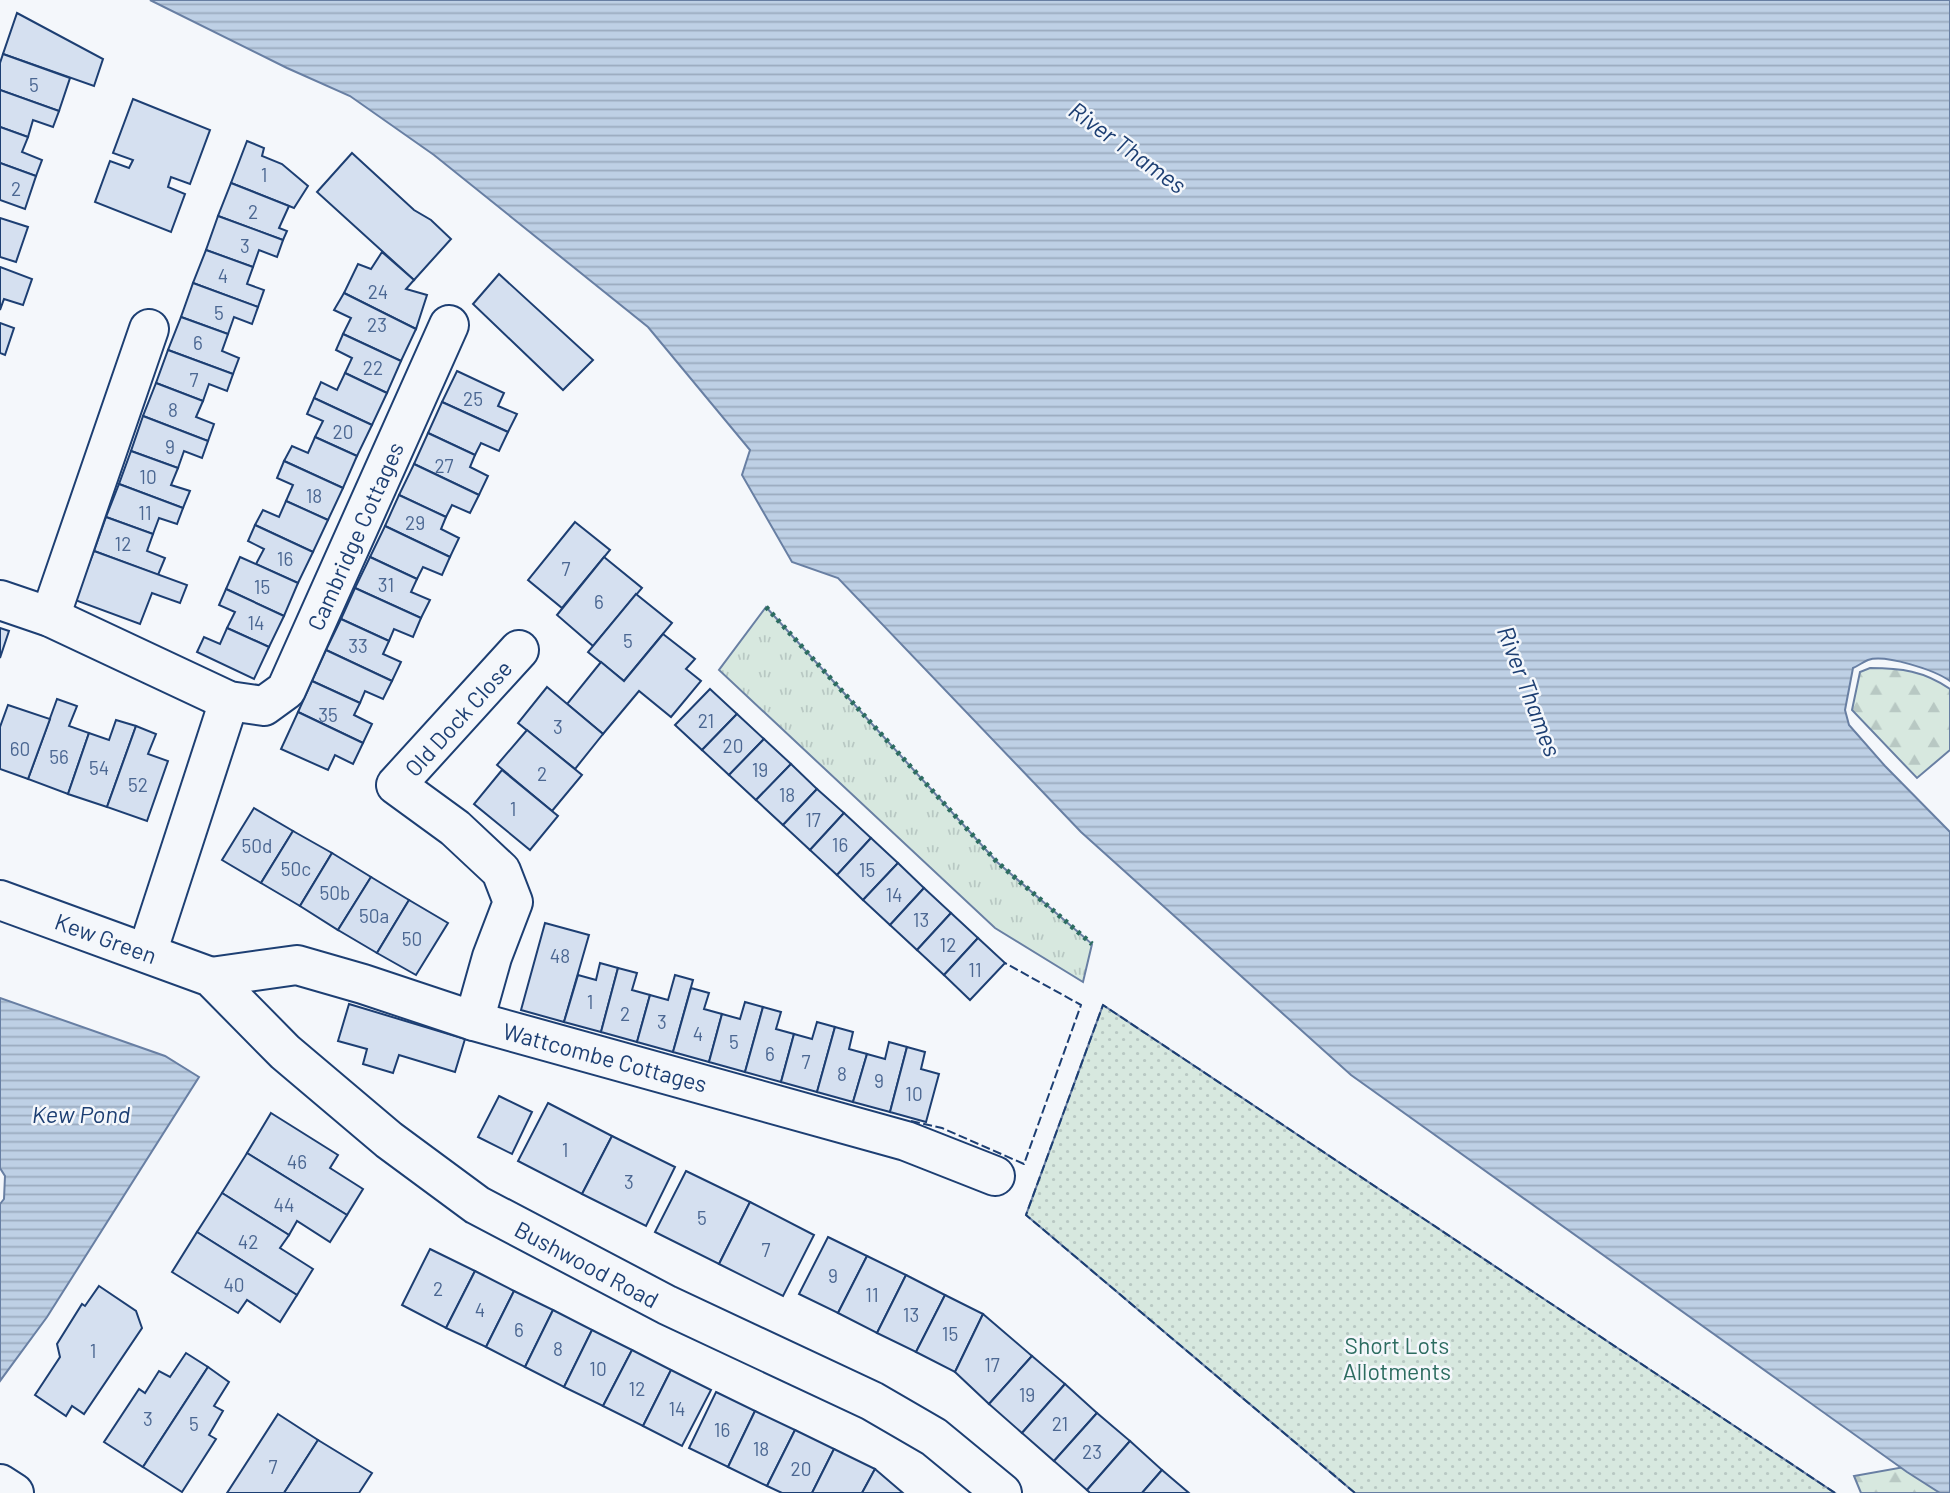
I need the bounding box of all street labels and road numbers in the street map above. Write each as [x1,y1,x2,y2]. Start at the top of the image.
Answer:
street label: Cambridge Cottages [301,437,409,635]
street label: Old Dock Close [399,654,517,782]
street label: Kew Green [51,907,161,969]
street label: Wattcombe Cottages [500,1016,710,1098]
street label: Bushwood Road [510,1214,664,1314]

